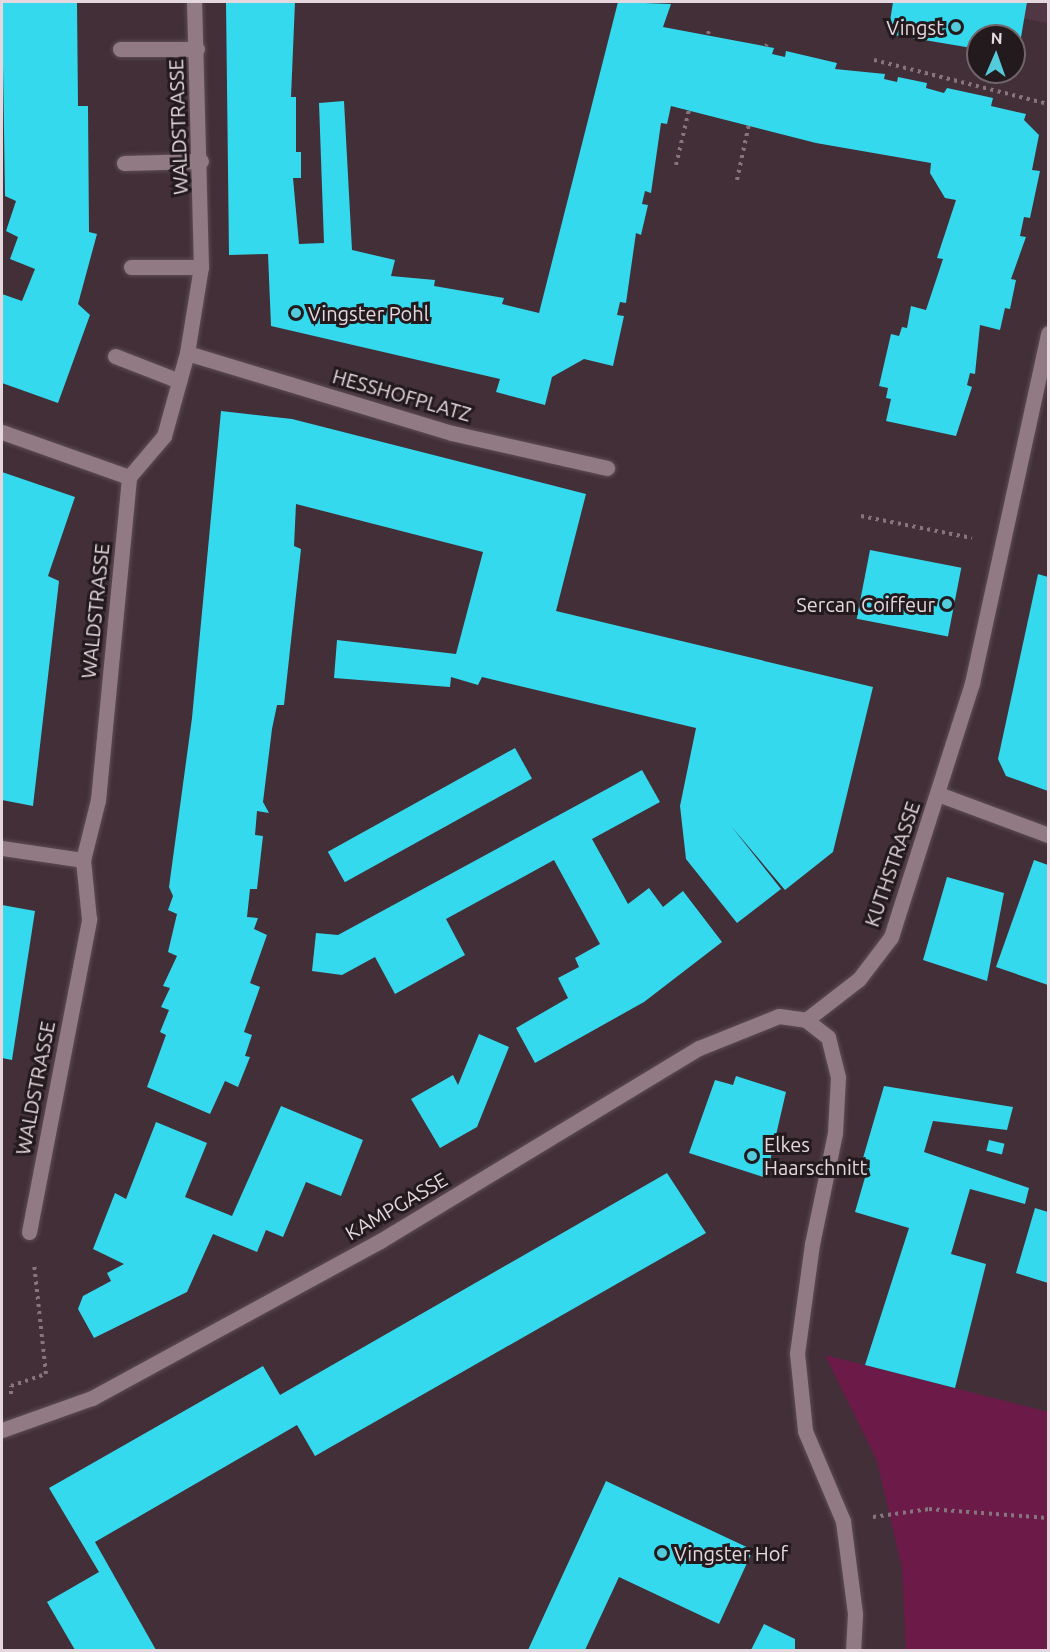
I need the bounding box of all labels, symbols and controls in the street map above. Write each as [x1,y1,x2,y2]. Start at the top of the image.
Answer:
place label: Vingst [886,15,944,39]
marker: Vingst [949,20,963,34]
north arrow [966,24,1026,84]
text: N [990,29,1003,47]
street label: WALDSTRASSE [164,59,192,195]
place label: Vingster Pohl [308,301,429,325]
marker: Vingster Pohl [289,306,303,320]
street label: HESSHOFPLATZ [330,364,474,426]
street label: WALDSTRASSE [76,542,114,680]
place label: Sercan Coiffeur [796,592,935,616]
marker: Sercan Coiffeur [940,597,954,611]
street label: KUTHSTRASSE [859,798,925,930]
street label: WALDSTRASSE [10,1019,60,1157]
place label: Elkes Haarschnitt [764,1132,867,1179]
marker: Elkes Haarschnitt [745,1149,759,1163]
street label: KAMPGASSE [341,1167,451,1245]
place label: Vingster Hof [674,1541,788,1565]
marker: Vingster Hof [655,1546,669,1560]

